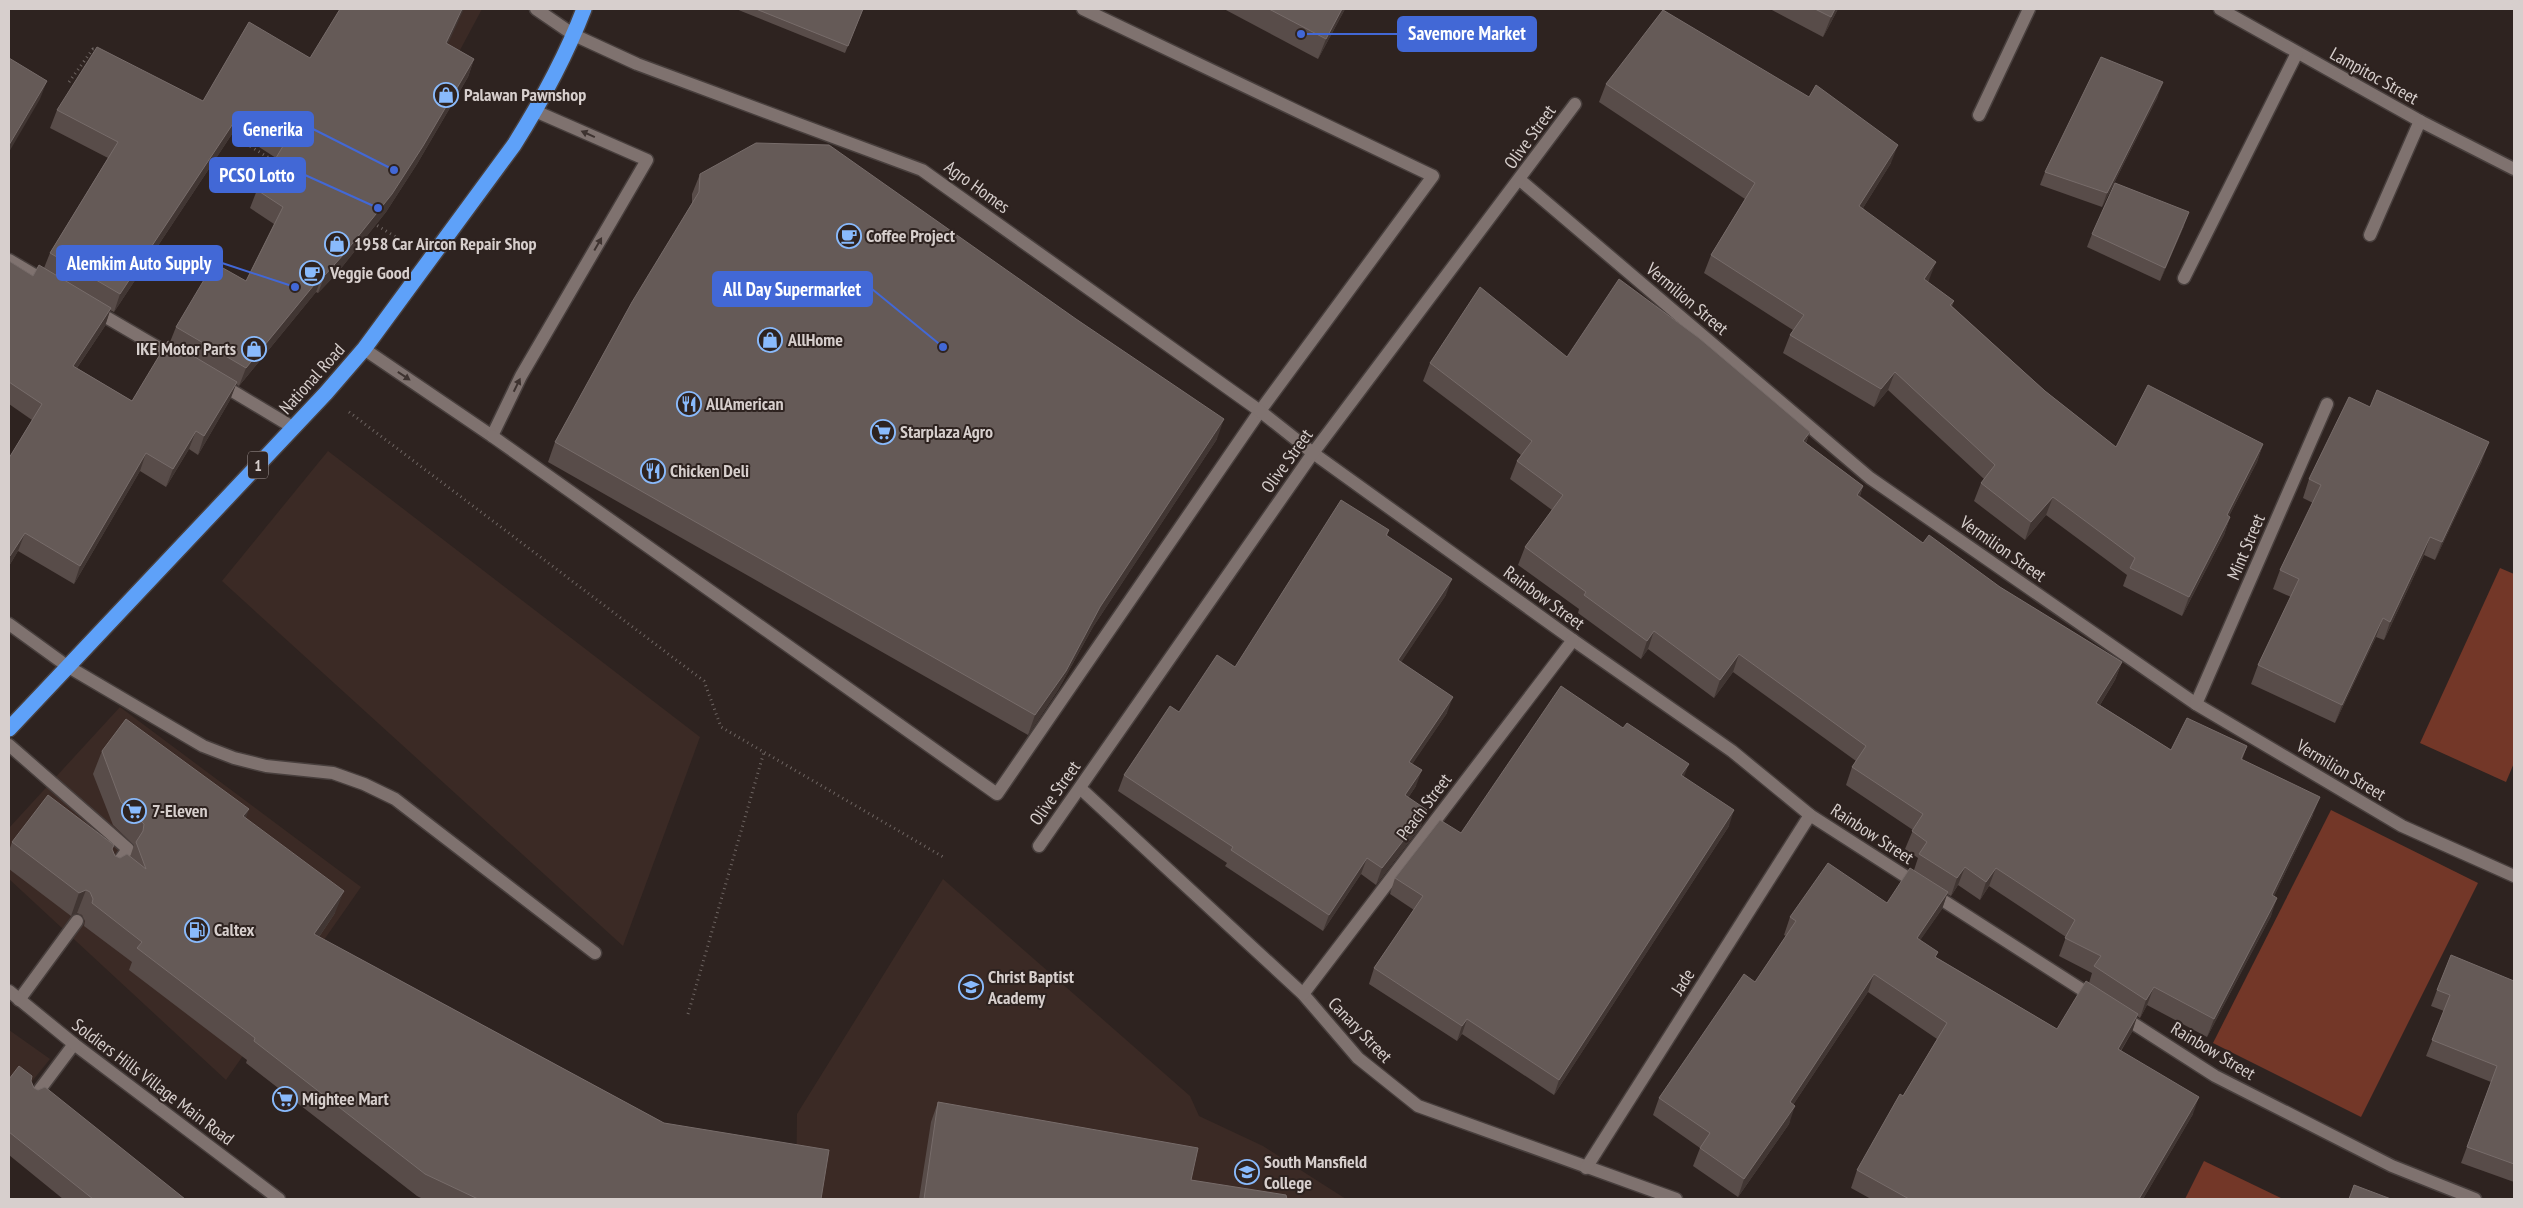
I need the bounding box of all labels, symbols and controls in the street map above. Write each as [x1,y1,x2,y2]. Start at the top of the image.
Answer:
callout: Savemore Market [1398,17,1536,51]
text: Savemore Market [1408,21,1526,45]
street label: Lampitoc Street [2326,42,2423,109]
shop icon: Palawan Pawnshop [433,82,459,108]
place label: Palawan Pawnshop [464,83,586,106]
street label: Olive Street [1499,100,1561,173]
callout: Generika [233,112,313,146]
text: Generika [243,117,303,141]
one-way arrow [581,129,595,137]
street label: Agro Homes [940,155,1015,218]
callout: PCSO Lotto [210,158,305,192]
text: PCSO Lotto [219,163,295,187]
cafe icon: Coffee Project [836,223,862,249]
place label: Coffee Project [866,224,956,247]
shop icon: 1958 Car Aircon Repair Shop [324,231,350,257]
place label: 1958 Car Aircon Repair Shop [354,232,537,255]
one-way arrow [594,238,603,251]
callout: Alemkim Auto Supply [57,246,222,280]
text: Alemkim Auto Supply [66,251,212,275]
street label: Vermilion Street [1641,257,1733,340]
cafe icon: Veggie Good [299,260,325,286]
place label: Veggie Good [329,261,410,284]
callout: All Day Supermarket [713,272,872,306]
text: All Day Supermarket [722,277,861,301]
shop icon: AllHome [757,327,783,353]
place label: AllHome [787,328,843,351]
shop icon: IKE Motor Parts [241,336,267,362]
place label: IKE Motor Parts [136,337,236,360]
street label: National Road [274,339,349,419]
one-way arrow [397,371,411,381]
one-way arrow [513,378,521,392]
restaurant icon: AllAmerican [676,391,702,417]
place label: AllAmerican [705,392,784,415]
supermarket icon: Starplaza Agro [870,419,896,445]
place label: Starplaza Agro [900,420,993,443]
street label: Olive Street [1256,424,1318,497]
road number: 1 [248,452,268,478]
restaurant icon: Chicken Deli [640,458,666,484]
place label: Chicken Deli [670,459,749,482]
street label: Vermilion Street [1955,510,2051,587]
street label: Mint Street [2221,510,2270,583]
street label: Rainbow Street [1499,561,1589,635]
street label: Vermilion Street [2291,733,2390,805]
street label: Olive Street [1024,756,1085,829]
street label: Peach Street [1391,769,1456,845]
supermarket icon: 7-Eleven [121,798,147,824]
street label: Rainbow Street [1826,798,1918,869]
place label: 7-Eleven [152,799,208,822]
fuel station icon: Caltex [184,917,210,943]
place label: Caltex [214,918,255,941]
street label: Jade [1665,964,1699,1000]
place label: Christ Baptist Academy [987,965,1075,1009]
school or university icon: Christ Baptist Academy [958,974,984,1000]
street label: Canary Street [1323,992,1397,1067]
street label: Soldiers Hills Village Main Road [68,1013,239,1150]
street label: Rainbow Street [2167,1016,2260,1085]
supermarket icon: Mightee Mart [272,1086,298,1112]
place label: Mightee Mart [302,1087,390,1110]
place label: South Mansfield College [1264,1150,1367,1194]
school or university icon: South Mansfield College [1234,1159,1260,1185]

